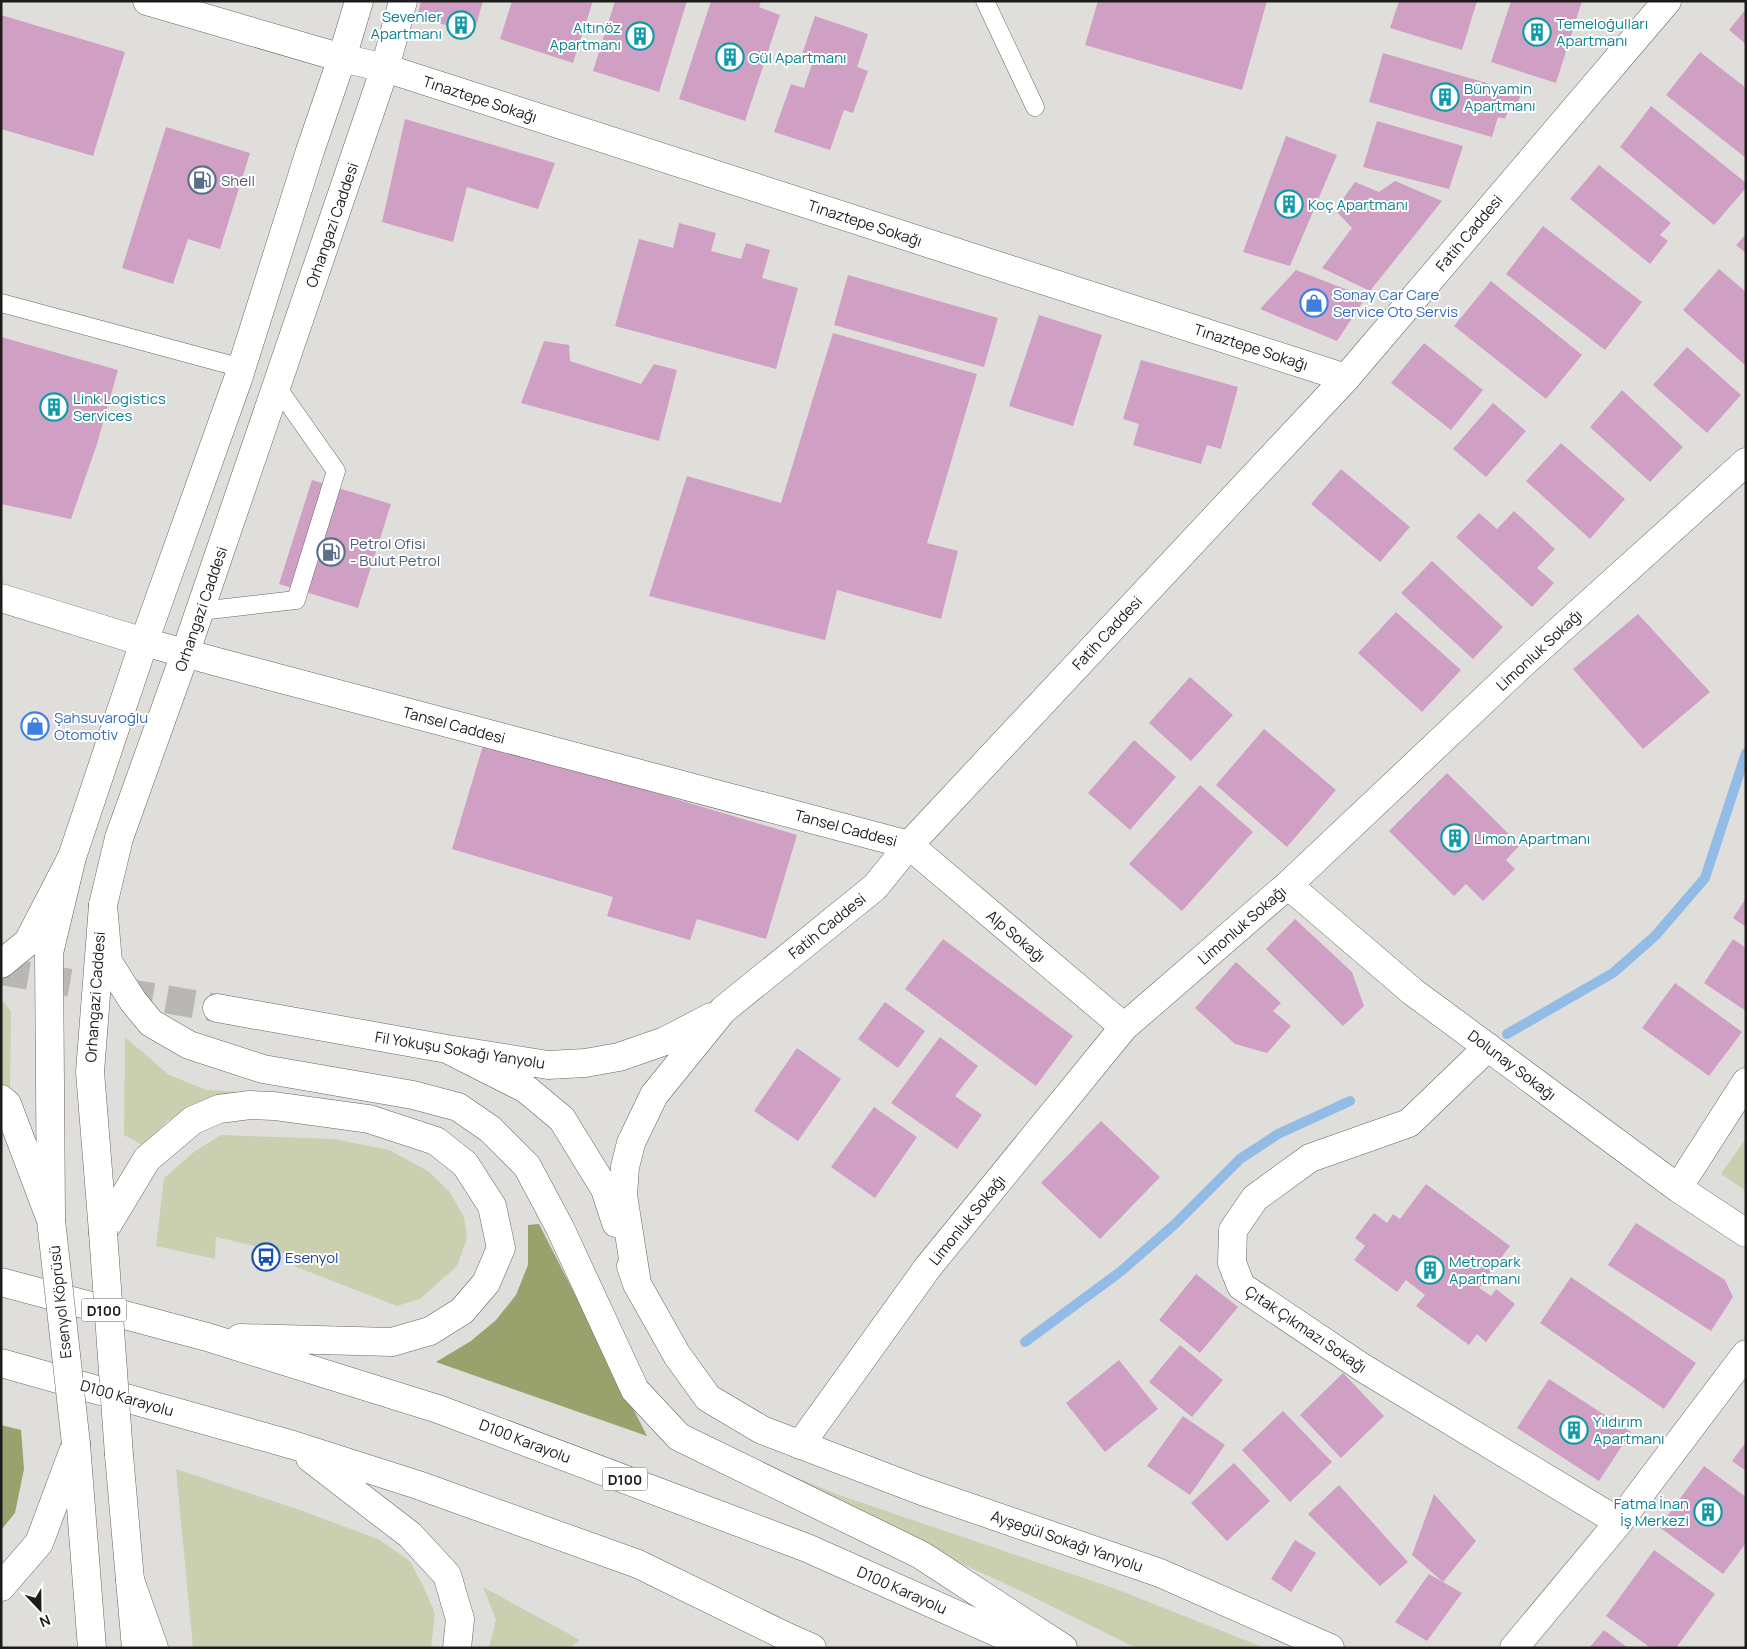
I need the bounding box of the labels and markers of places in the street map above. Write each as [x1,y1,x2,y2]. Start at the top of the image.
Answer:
place label: Sevenler Apartmanı [370,6,443,44]
building icon: Sevenler Apartmanı [446,10,476,40]
place label: Temeloğulları Apartmanı [1556,13,1648,51]
place label: Altınöz Apartmanı [549,17,621,55]
building icon: Temeloğulları Apartmanı [1522,17,1552,47]
building icon: Altınöz Apartmanı [625,21,655,51]
building icon: Gül Apartmanı [715,42,745,72]
place label: Gül Apartmanı [749,47,847,68]
place label: Bünyamin Apartmanı [1464,78,1536,116]
building icon: Bünyamin Apartmanı [1430,82,1460,112]
fuel station icon: Shell [187,165,217,195]
place label: Shell [221,170,255,191]
building icon: Koç Apartmanı [1274,189,1304,219]
place label: Koç Apartmanı [1308,194,1408,215]
place label: Sonay Car Care Service Oto Servis [1333,284,1458,322]
shop icon: Sonay Car Care Service Oto Servis [1299,288,1329,318]
place label: Link Logistics Services [73,388,166,426]
building icon: Link Logistics Services [39,392,69,422]
place label: Petrol Ofisi - Bulut Petrol [350,533,440,571]
fuel station icon: Petrol Ofisi - Bulut Petrol [316,537,346,567]
place label: Şahsuvaroğlu Otomotiv [54,707,148,745]
shop icon: Şahsuvaroğlu Otomotiv [20,711,50,741]
building icon: Limon Apartmanı [1440,823,1470,853]
place label: Limon Apartmanı [1474,828,1590,849]
bus stop icon: Esenyol [251,1242,281,1272]
place label: Esenyol [285,1247,339,1268]
place label: Metropark Apartmanı [1449,1251,1521,1289]
building icon: Metropark Apartmanı [1415,1255,1445,1285]
place label: Yıldırım Apartmanı [1593,1411,1665,1449]
building icon: Yıldırım Apartmanı [1559,1415,1589,1445]
place label: Fatma İnan İş Merkezi [1614,1493,1689,1531]
building icon: Fatma İnan İş Merkezi [1693,1497,1723,1527]

